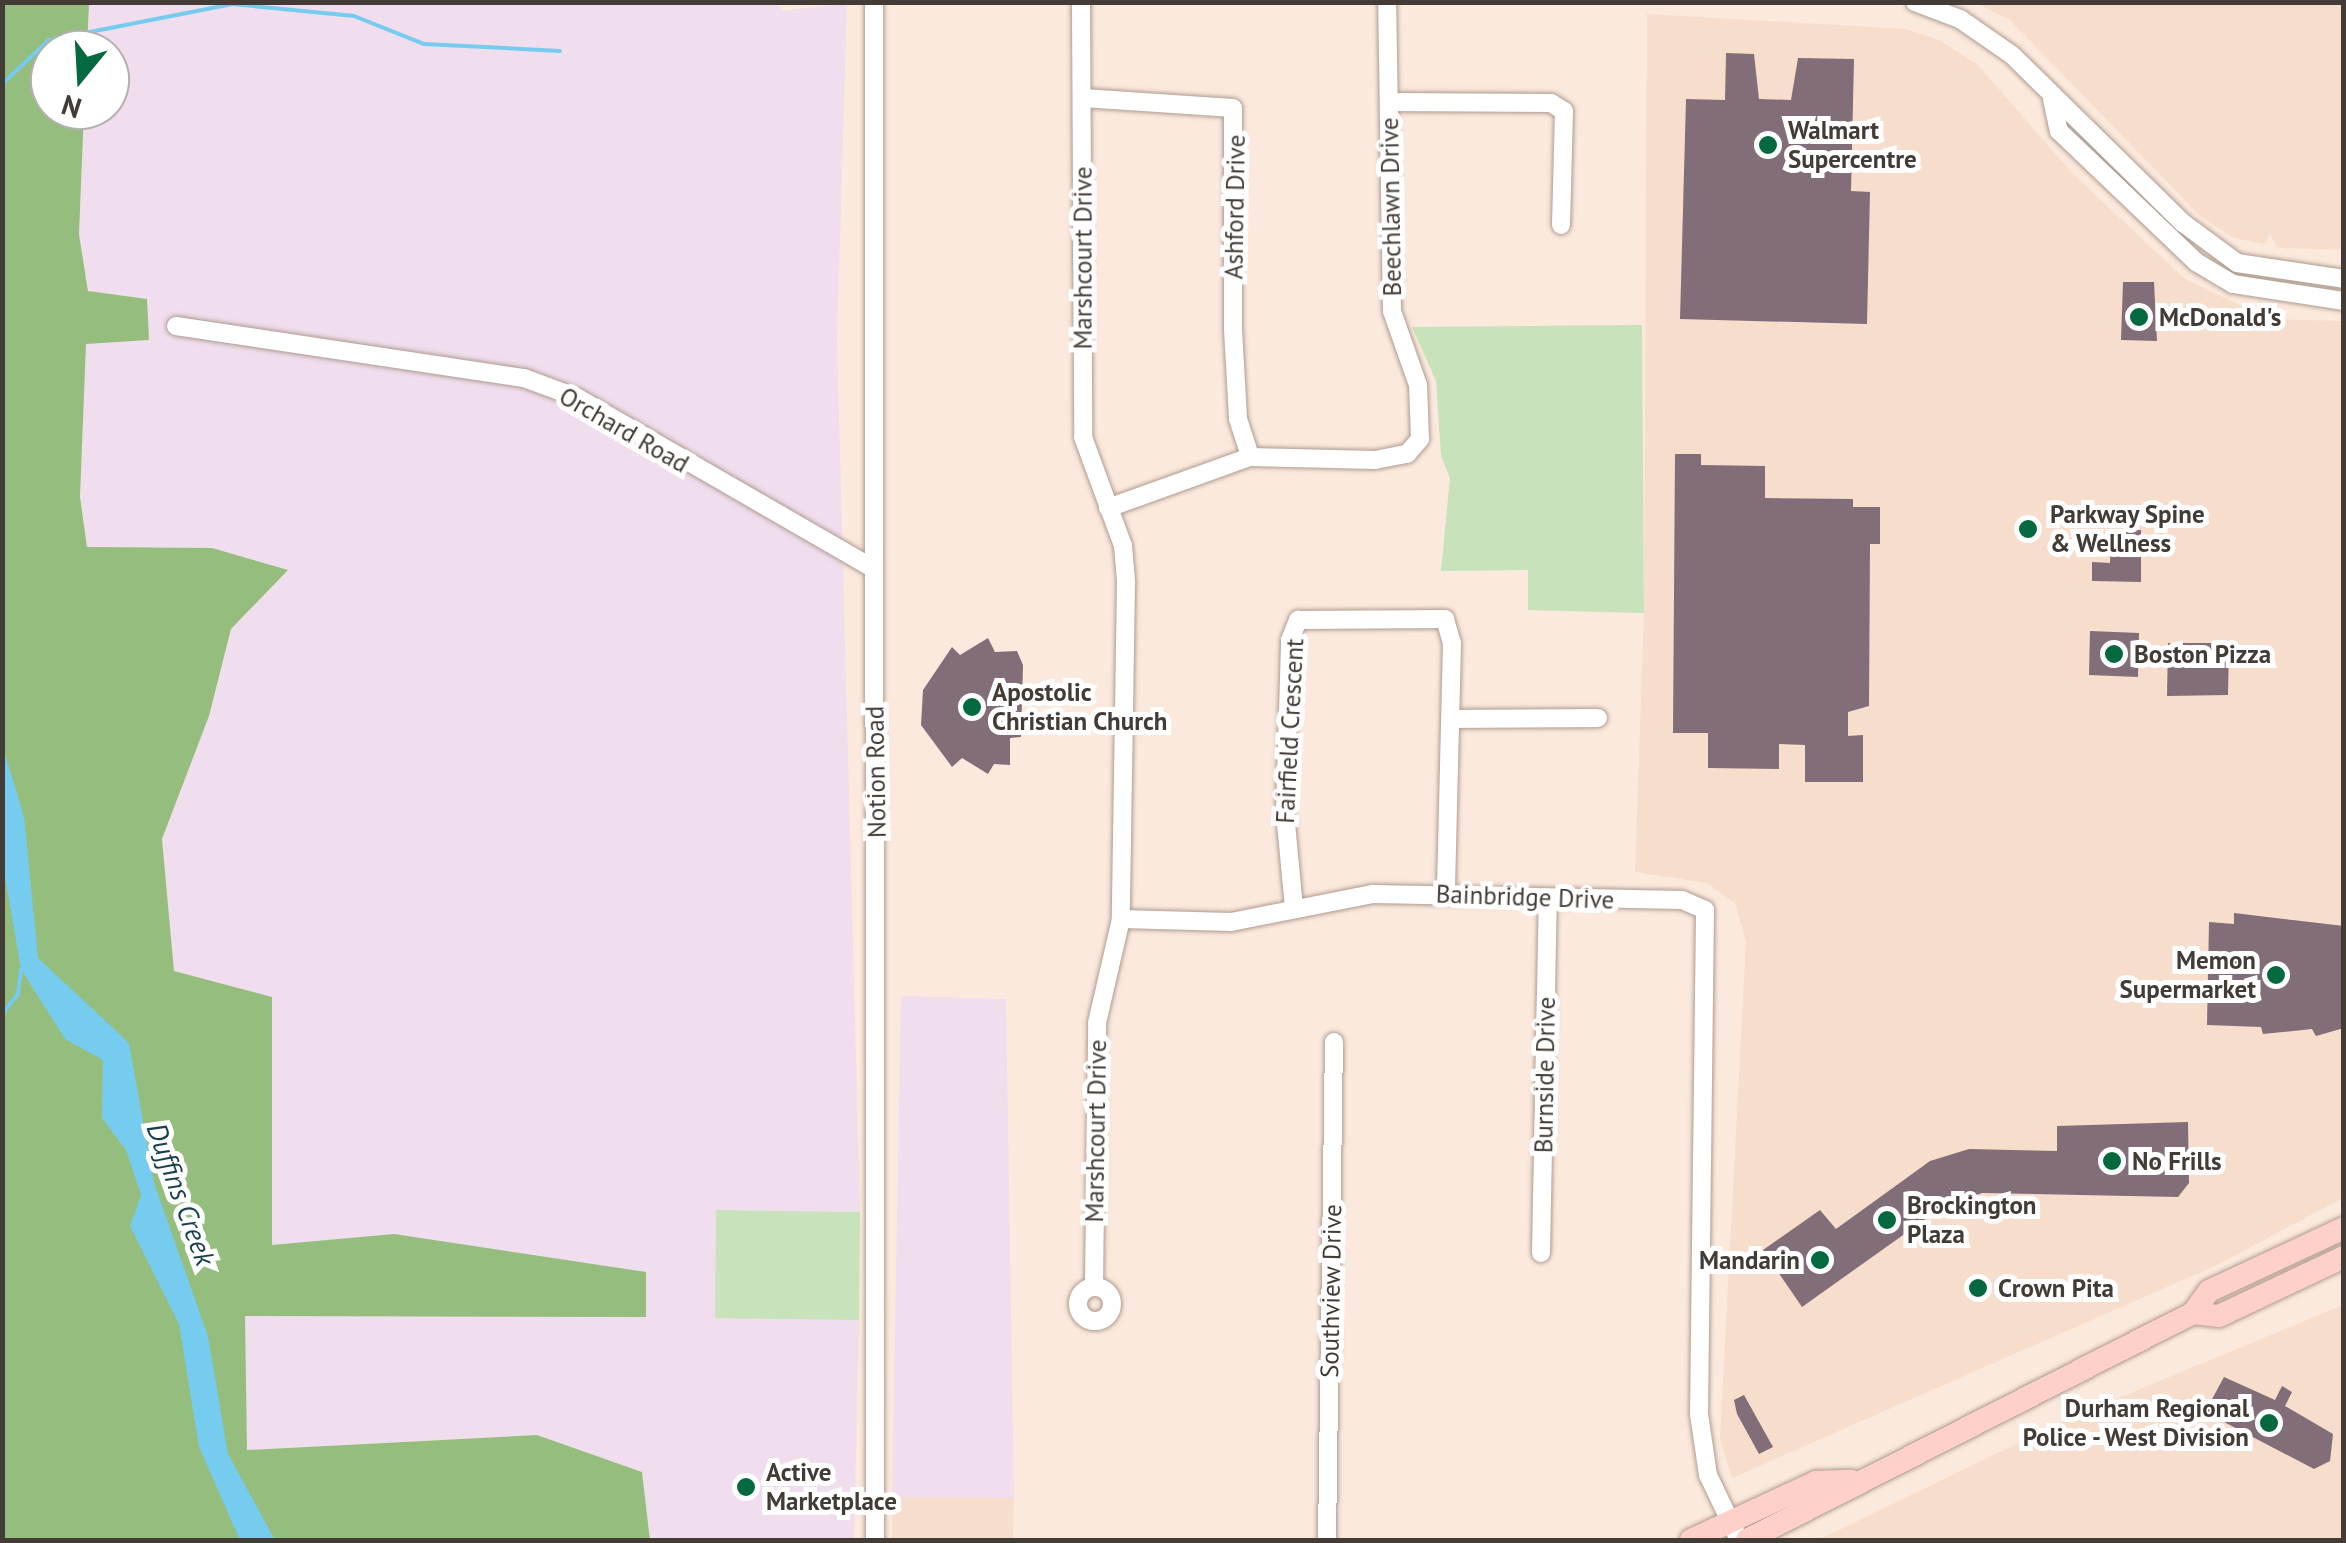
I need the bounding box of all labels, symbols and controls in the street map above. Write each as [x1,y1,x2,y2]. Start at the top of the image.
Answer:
north arrow [30,30,130,130]
text: N [57,87,86,128]
place label: Walmart Supercentre [1788,116,1917,175]
street label: Beechlawn Drive [1374,117,1408,297]
street label: Ashford Drive [1219,134,1251,280]
marker: Walmart Supercentre [1757,134,1779,156]
street label: Marshcourt Drive [1068,167,1098,349]
place label: McDonald's [2159,302,2281,332]
marker: McDonald's [2128,306,2150,328]
street label: Orchard Road [554,381,694,479]
place label: Parkway Spine & Wellness [2050,500,2206,559]
marker: Parkway Spine & Wellness [2015,516,2041,542]
street label: Fairfield Crescent [1270,638,1310,824]
place label: Boston Pizza [2134,639,2271,669]
marker: Boston Pizza [2103,643,2125,665]
place label: Apostolic Christian Church [992,678,1168,737]
marker: Apostolic Christian Church [961,696,983,718]
street label: Notion Road [860,706,892,838]
street label: Bainbridge Drive [1435,879,1615,915]
place label: Memon Supermarket [2120,946,2256,1005]
marker: Memon Supermarket [2265,964,2287,986]
street label: Burnside Drive [1529,997,1561,1153]
street label: Marshcourt Drive [1079,1039,1113,1223]
water label: Duffins Creek [140,1118,222,1270]
place label: No Frills [2132,1146,2222,1176]
marker: No Frills [2101,1150,2123,1172]
place label: Brockington Plaza [1907,1191,2036,1250]
street label: Southview Drive [1314,1203,1348,1379]
marker: Brockington Plaza [1876,1209,1898,1231]
place label: Mandarin [1699,1245,1800,1275]
marker: Mandarin [1809,1249,1831,1271]
place label: Crown Pita [1998,1273,2114,1303]
marker: Crown Pita [1967,1277,1989,1299]
place label: Durham Regional Police - West Division [2019,1394,2249,1453]
marker: Durham Regional Police - West Division [2258,1412,2280,1434]
place label: Active Marketplace [766,1458,897,1517]
marker: Active Marketplace [735,1476,757,1498]

